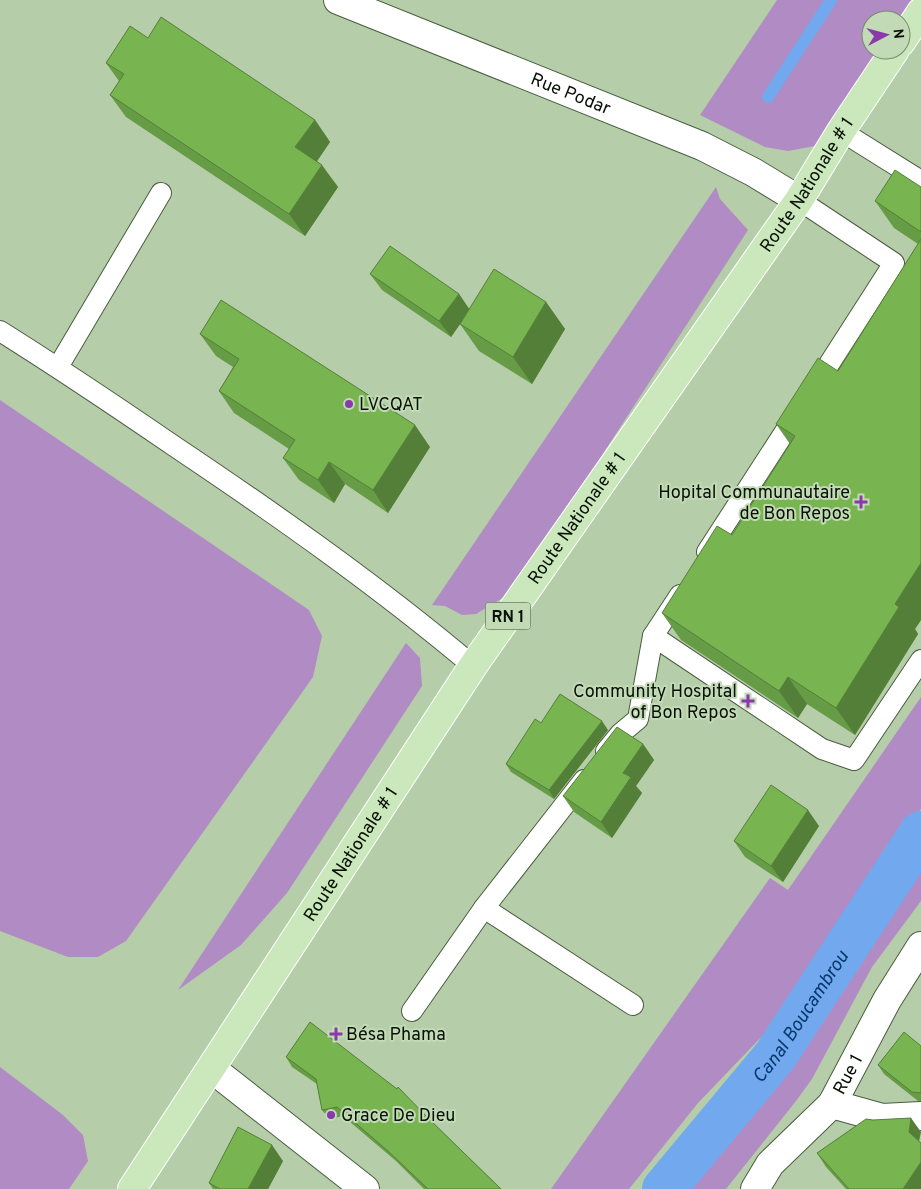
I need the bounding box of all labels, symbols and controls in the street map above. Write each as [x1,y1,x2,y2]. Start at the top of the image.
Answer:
north arrow [861,10,911,60]
text: N [888,28,906,40]
street label: Rue Podar [527,68,614,121]
street label: Route Nationale # 1 [756,114,860,258]
place label: LVCQAT [359,394,423,417]
marker: LVCQAT [343,398,355,410]
street label: Route Nationale # 1 [524,448,632,589]
place label: Hopital Communautaire de Bon Repos [658,482,850,526]
marker: Hopital Communautaire de Bon Repos [854,495,868,509]
road number: RN 1 [486,602,530,630]
place label: Community Hospital of Bon Repos [573,681,737,725]
marker: Community Hospital of Bon Repos [741,694,755,708]
street label: Route Nationale # 1 [299,783,404,926]
water label: Canal Boucambrou [748,946,855,1089]
place label: Bésa Phama [346,1024,446,1047]
marker: Bésa Phama [330,1028,342,1040]
street label: Rue 1 [829,1051,869,1099]
place label: Grace De Dieu [341,1105,456,1128]
marker: Grace De Dieu [325,1109,337,1121]

